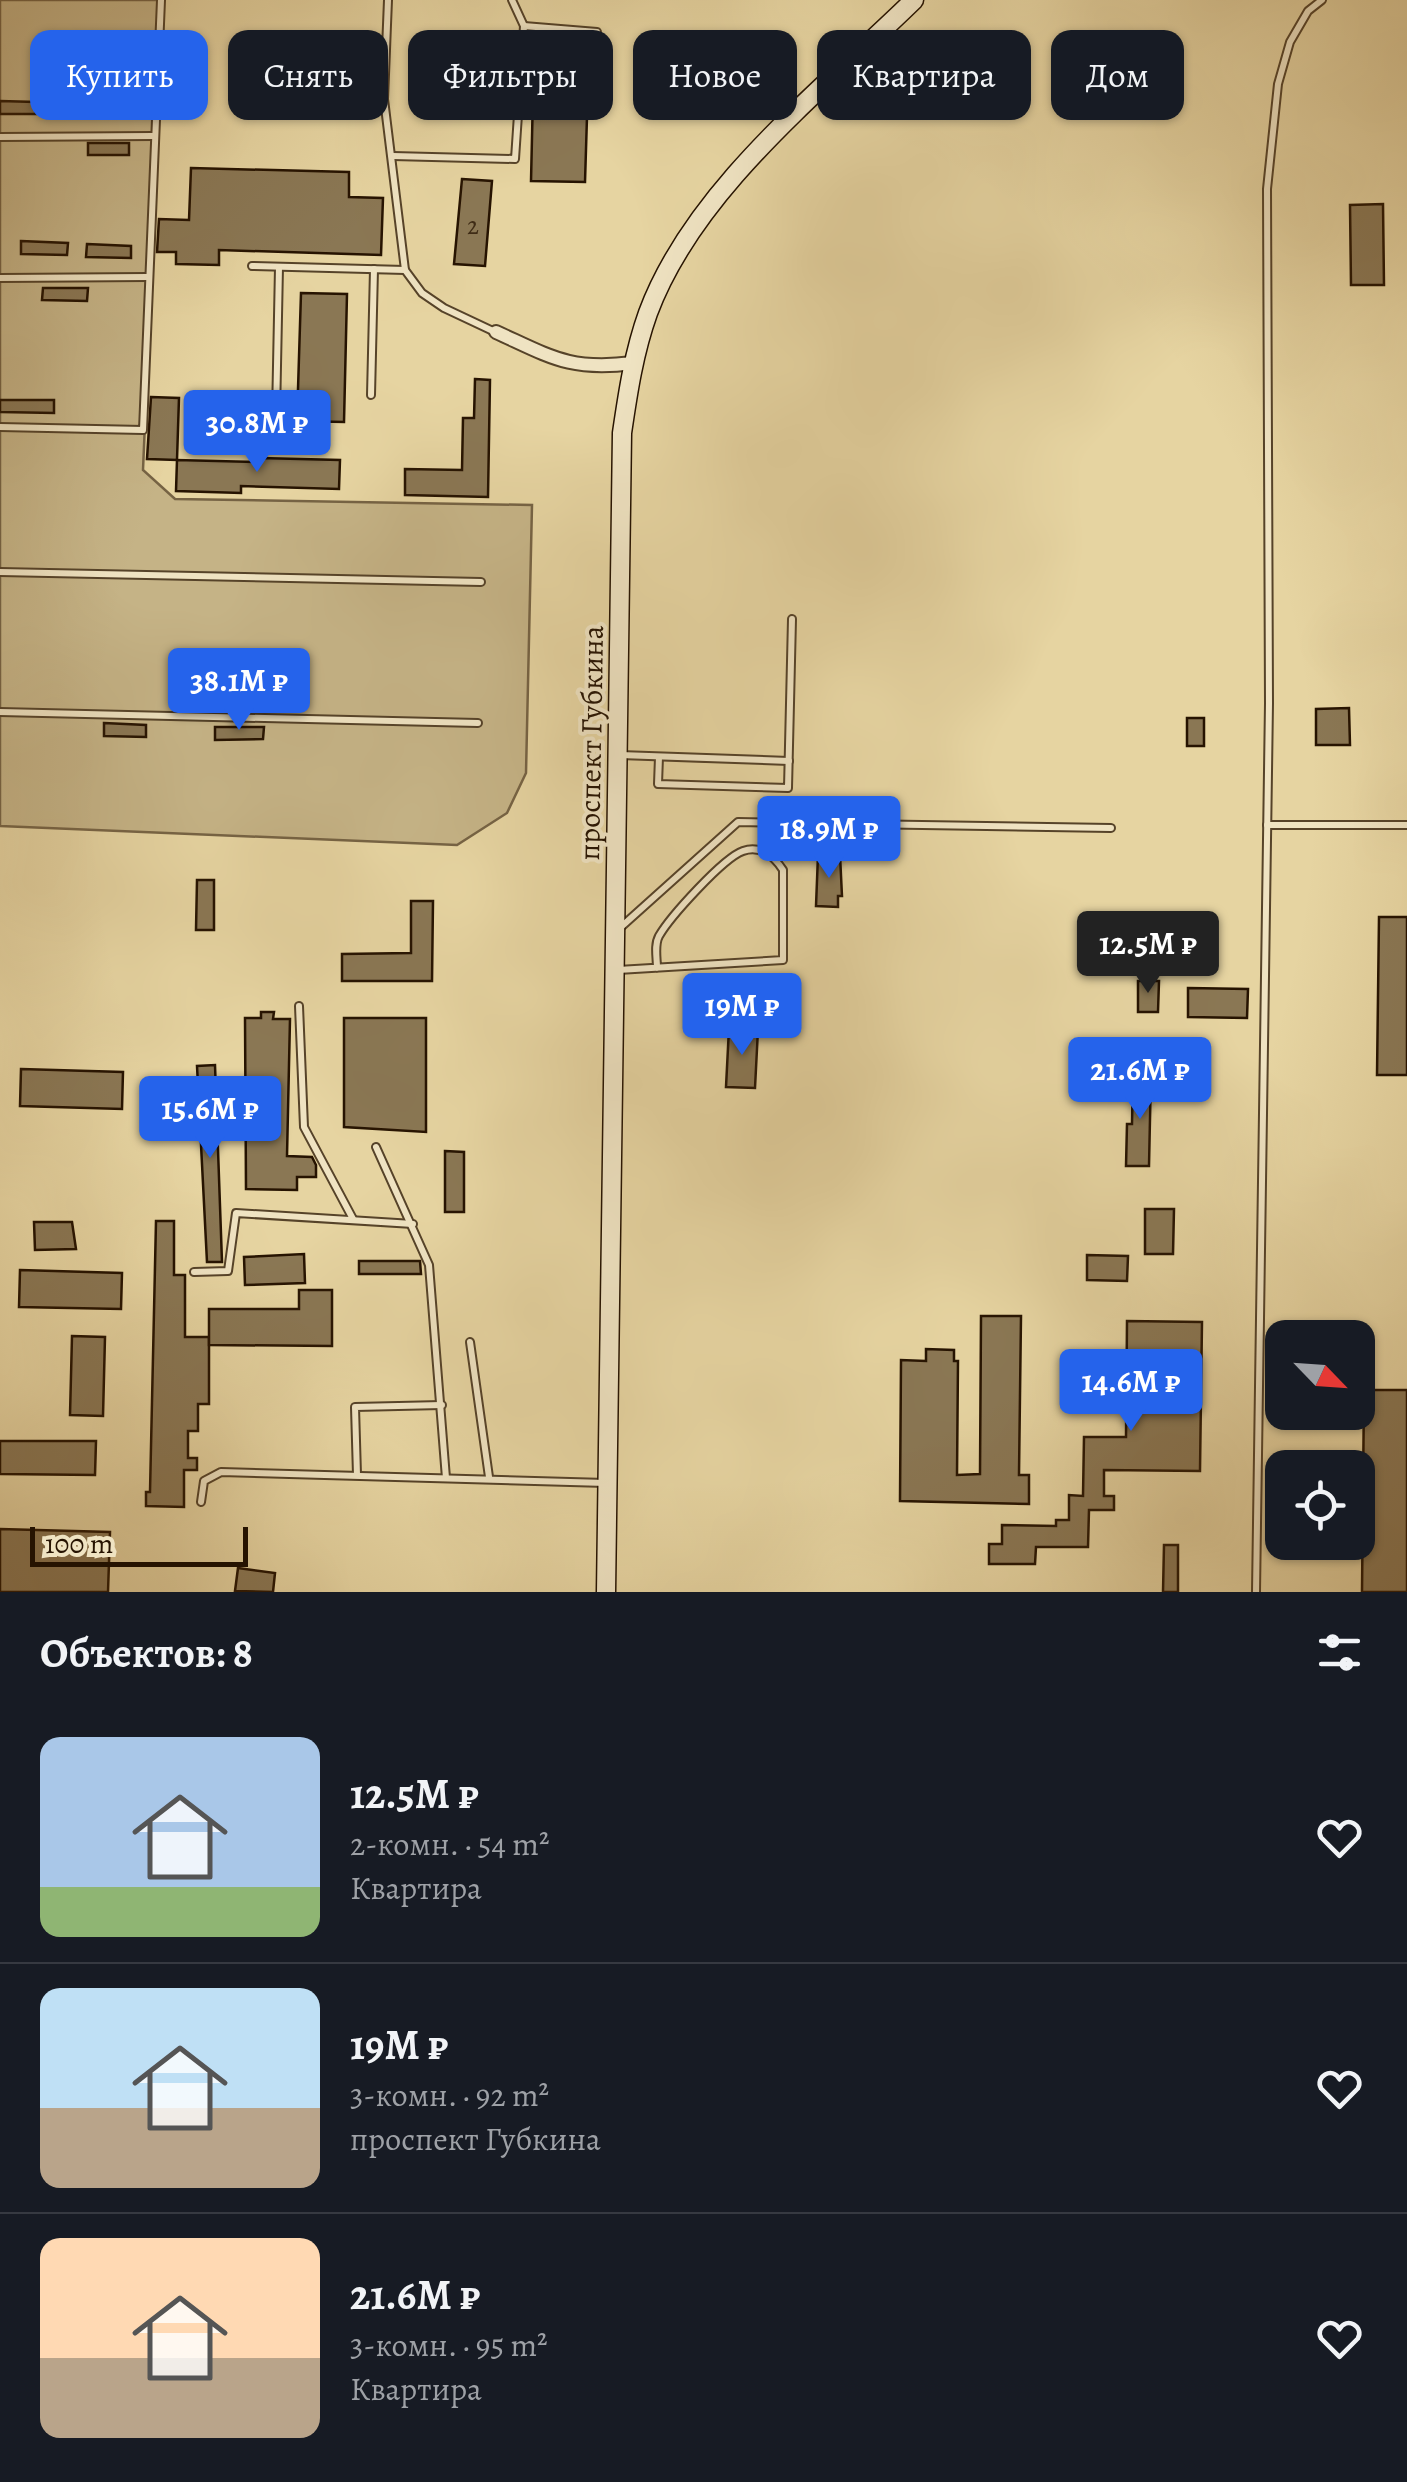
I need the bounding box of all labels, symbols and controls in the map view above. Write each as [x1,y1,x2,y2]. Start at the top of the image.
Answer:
chip: Купить [30,30,208,120]
chip: Снять [228,30,388,120]
chip: Фильтры [408,30,613,120]
chip: Новое [633,30,797,120]
chip: Квартира [817,30,1031,120]
chip: Дом [1051,30,1184,120]
house number: 2 [467,209,479,243]
pin: 30.8M ₽ [165,390,349,475]
text: 30.8M ₽ [206,400,308,444]
street label: проспект Губкина [569,625,613,861]
pin: 38.1M ₽ [147,648,331,733]
text: 38.1M ₽ [190,658,288,702]
pin: 18.9M ₽ [737,796,921,881]
text: 18.9M ₽ [779,806,879,850]
pin: 12.5M ₽ [1056,911,1240,996]
text: 12.5M ₽ [1099,921,1197,965]
pin: 19M ₽ [672,973,812,1058]
text: 19M ₽ [704,983,780,1027]
pin: 21.6M ₽ [1048,1037,1232,1122]
text: 21.6M ₽ [1090,1047,1190,1091]
pin: 15.6M ₽ [118,1076,302,1161]
text: 15.6M ₽ [161,1086,259,1130]
north arrow [1265,1320,1375,1430]
map controls [1265,1320,1375,1560]
pin: 14.6M ₽ [1039,1349,1223,1434]
text: 14.6M ₽ [1082,1359,1180,1403]
button: locate [1265,1450,1375,1560]
scale bar [30,1522,248,1566]
text: 100 m [45,1525,113,1563]
text: Объектов: 8 [40,1624,253,1681]
icon: filters [1312,1625,1367,1680]
text: 12.5M ₽ [350,1765,479,1822]
icon: home [120,1777,240,1897]
icon: heart [1312,1810,1367,1865]
text: 2-комн. · 54 m² [350,1822,549,1866]
text: Квартира [350,1866,482,1910]
text: 19M ₽ [350,2016,448,2073]
icon: home [120,2028,240,2148]
icon: heart [1312,2061,1367,2116]
text: 3-комн. · 92 m² [350,2073,549,2117]
text: проспект Губкина [350,2117,601,2161]
text: 21.6M ₽ [350,2266,480,2323]
icon: home [120,2278,240,2398]
icon: heart [1312,2311,1367,2366]
text: 3-комн. · 95 m² [350,2323,548,2367]
text: Квартира [350,2367,482,2411]

